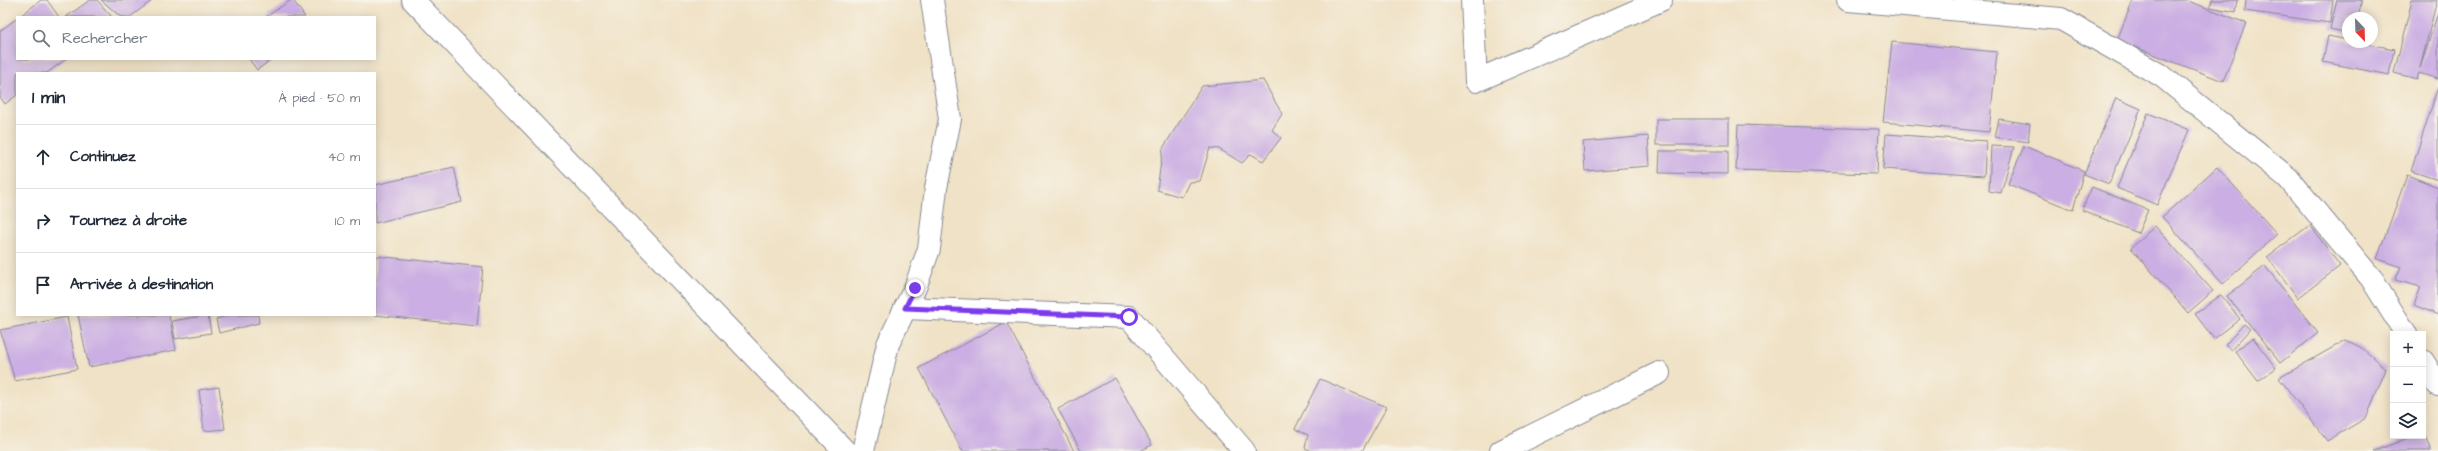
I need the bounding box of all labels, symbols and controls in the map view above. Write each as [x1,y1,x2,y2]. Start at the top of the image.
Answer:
north arrow [2342,12,2378,48]
search box [16,16,376,60]
icon: search [30,27,52,49]
text: Rechercher [62,28,147,49]
text: 1 min [32,86,65,110]
text: À pied · 50 m [279,89,360,107]
icon: ahead [32,146,54,168]
text: Continuez [70,146,136,167]
text: 40 m [328,148,360,166]
icon: right [32,210,54,232]
text: Tournez à droite [70,210,187,231]
text: 10 m [335,212,360,230]
icon: arrive [32,274,54,296]
text: Arrivée à destination [70,274,213,295]
route end [906,279,924,297]
route start [1120,308,1138,326]
map controls [2390,331,2426,439]
button: + [2390,331,2426,367]
button: − [2390,367,2426,403]
button: layers [2390,403,2426,439]

